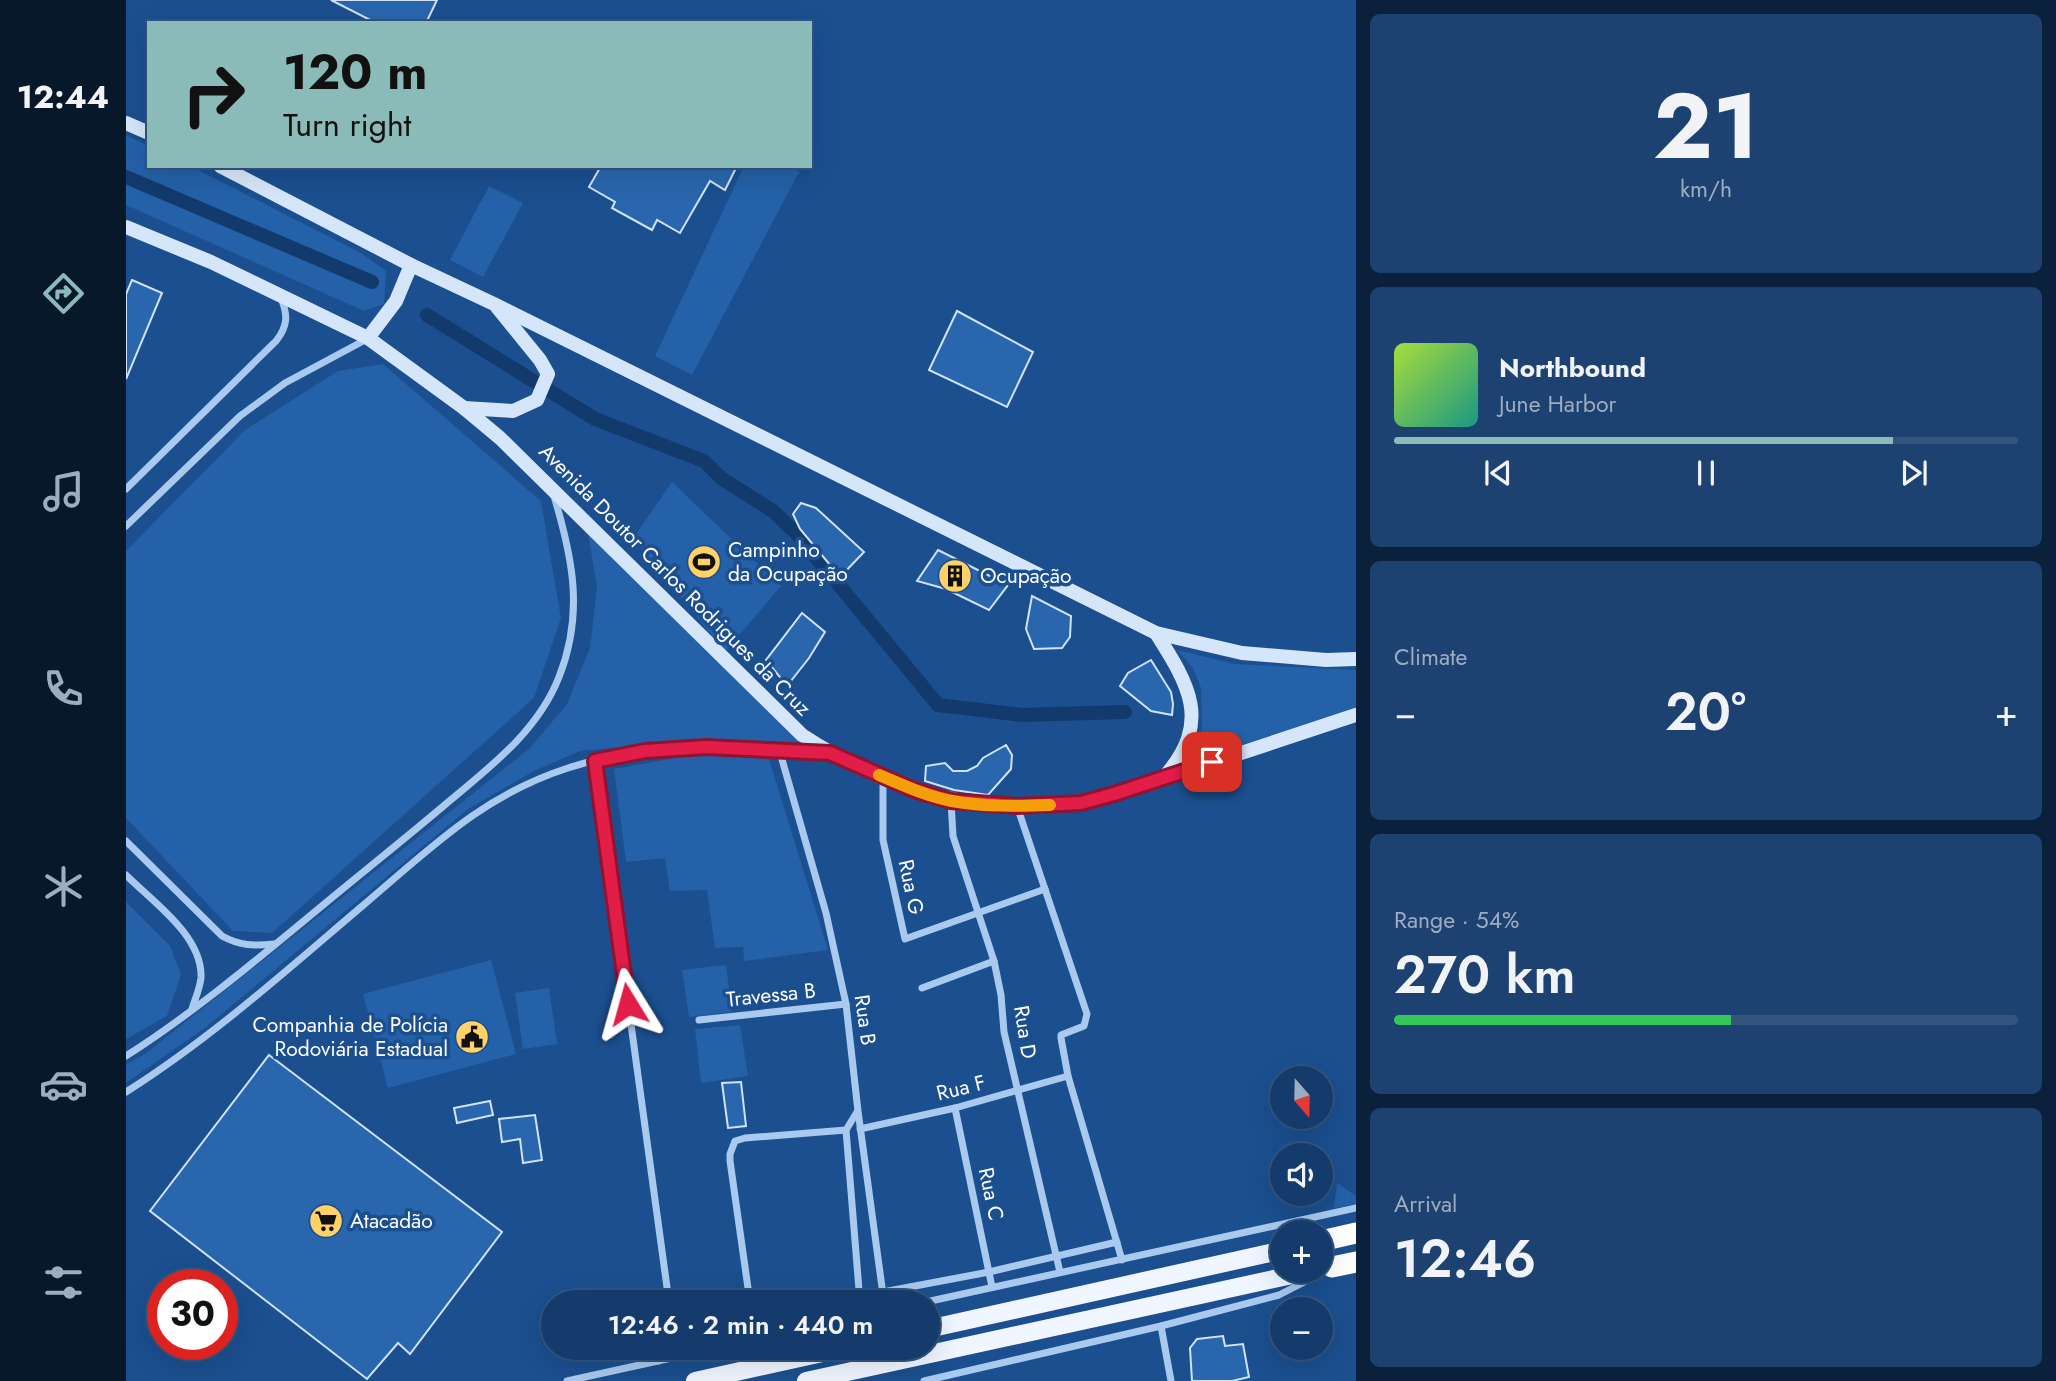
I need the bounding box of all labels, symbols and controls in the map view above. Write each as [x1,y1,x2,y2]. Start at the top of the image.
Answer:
text: 120 m [283,37,427,107]
icon: right [168,49,259,140]
text: 21 [1653,61,1759,192]
text: 12:44 [17,74,109,120]
text: Turn right [283,102,412,148]
text: km/h [1680,172,1732,206]
icon: directions [39,269,88,318]
text: Northbound [1499,349,1646,387]
text: June Harbor [1499,387,1616,421]
street label: Avenida Doutor Carlos Rodrigues da Cruz [532,437,818,723]
icon: previous [1479,454,1517,492]
icon: pause [1687,454,1725,492]
icon: next [1895,454,1933,492]
icon: music [39,467,88,516]
place label: Campinho da Ocupação [728,535,848,589]
sports icon: Campinho da Ocupação [685,543,723,581]
building icon: Ocupação [936,557,974,595]
place label: Ocupação [980,561,1071,591]
text: Climate [1394,640,1467,674]
icon: phone [39,664,88,713]
text: 20° [1665,674,1746,750]
text: − [1394,685,1416,740]
text: + [1995,685,2018,740]
pin [1182,732,1242,792]
icon: arrive [1193,743,1231,781]
street label: Rua G [891,857,931,917]
icon: climate [39,862,88,911]
text: Range · 54% [1394,903,1519,937]
text: 270 km [1394,937,1576,1013]
position arrow [591,967,665,1041]
street label: Travessa B [725,975,817,1015]
street label: Rua B [847,993,883,1047]
street label: Rua D [1006,1003,1044,1061]
place label: Companhia de Polícia Rodoviária Estadual [252,1010,448,1064]
public building icon: Companhia de Polícia Rodoviária Estadual [453,1018,491,1056]
icon: car [39,1060,88,1109]
north arrow [1270,1066,1334,1129]
map controls [1270,1066,1333,1360]
street label: Rua F [933,1067,989,1109]
button: sound [1270,1143,1333,1206]
street label: Rua C [971,1165,1011,1223]
text: Arrival [1394,1187,1457,1221]
supermarket icon: Atacadão [307,1202,345,1240]
place label: Atacadão [350,1206,433,1236]
button: + [1270,1220,1333,1283]
text: 12:46 [1394,1221,1536,1297]
icon: filters [39,1258,88,1307]
speed limit sign: 30 [147,1269,238,1360]
button: − [1270,1297,1333,1360]
text: 12:46 · 2 min · 440 m [608,1306,873,1344]

